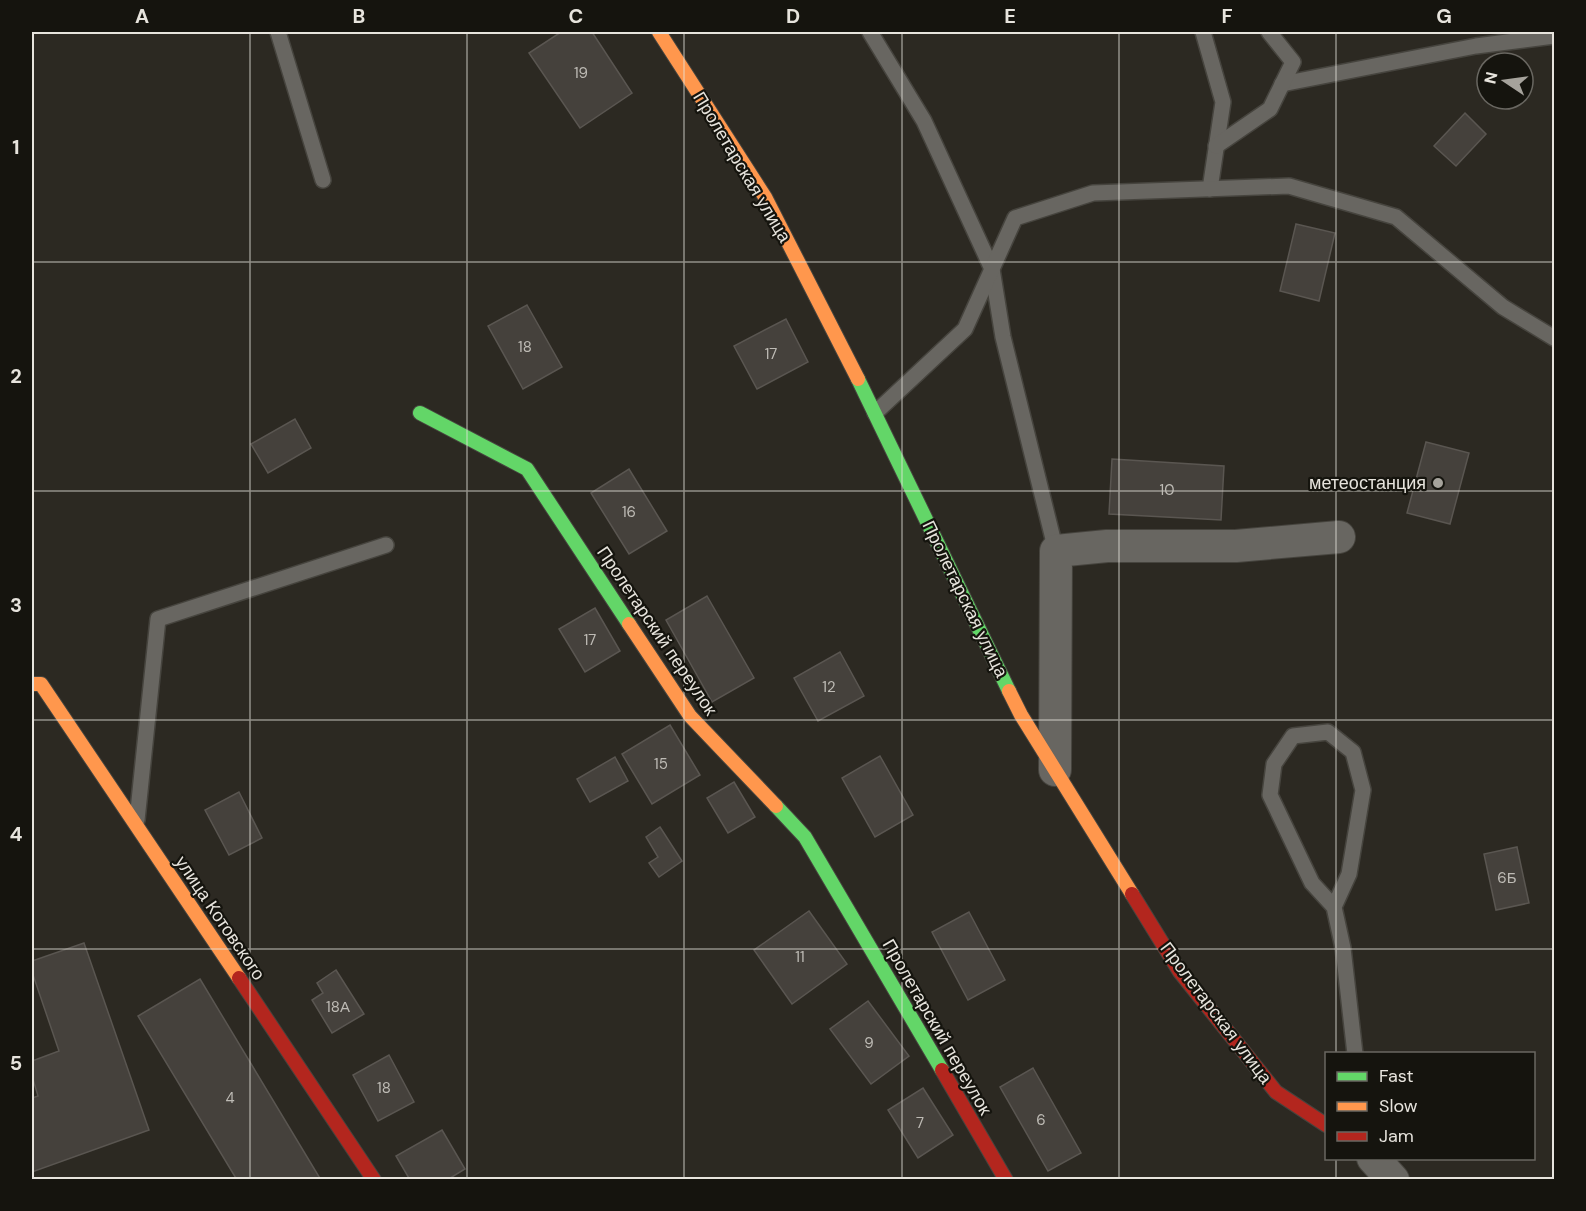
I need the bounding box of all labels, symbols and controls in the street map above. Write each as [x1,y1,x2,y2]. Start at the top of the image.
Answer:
text: A [135,3,149,29]
text: B [353,3,365,29]
text: C [569,3,583,29]
text: D [786,3,800,29]
text: E [1004,3,1016,29]
text: F [1221,3,1233,29]
text: G [1436,3,1452,29]
north arrow [1475,51,1535,111]
house number: 19 [574,63,588,83]
text: N [1479,70,1502,86]
street label: Пролетарская улица [687,87,797,248]
text: 1 [12,134,20,160]
house number: 18 [518,337,532,357]
house number: 17 [765,344,777,364]
text: 2 [10,363,22,389]
place label: метеостанция [1309,471,1426,495]
marker: метеостанция [1431,476,1445,490]
house number: 10 [1160,480,1174,500]
house number: 16 [622,502,636,522]
street label: Пролетарская улица [917,517,1014,682]
street label: Пролетарский переулок [591,542,723,720]
text: 3 [10,592,22,618]
house number: 17 [584,630,596,650]
house number: 12 [822,677,836,697]
house number: 15 [654,754,668,774]
text: 4 [10,821,23,847]
street label: улица Котовского [169,851,271,985]
house number: 6Б [1497,868,1517,888]
street label: Пролетарский переулок [877,935,997,1119]
street label: Пролетарская улица [1155,937,1278,1090]
house number: 11 [795,947,805,967]
house number: 18А [326,997,350,1017]
house number: 9 [864,1033,874,1053]
text: 5 [10,1050,22,1076]
legend [1325,1052,1535,1160]
text: Fast [1379,1064,1414,1088]
house number: 18 [377,1078,391,1098]
house number: 4 [225,1088,235,1108]
text: Slow [1379,1094,1418,1118]
house number: 6 [1036,1110,1046,1130]
house number: 7 [916,1113,924,1133]
text: Jam [1379,1124,1414,1148]

